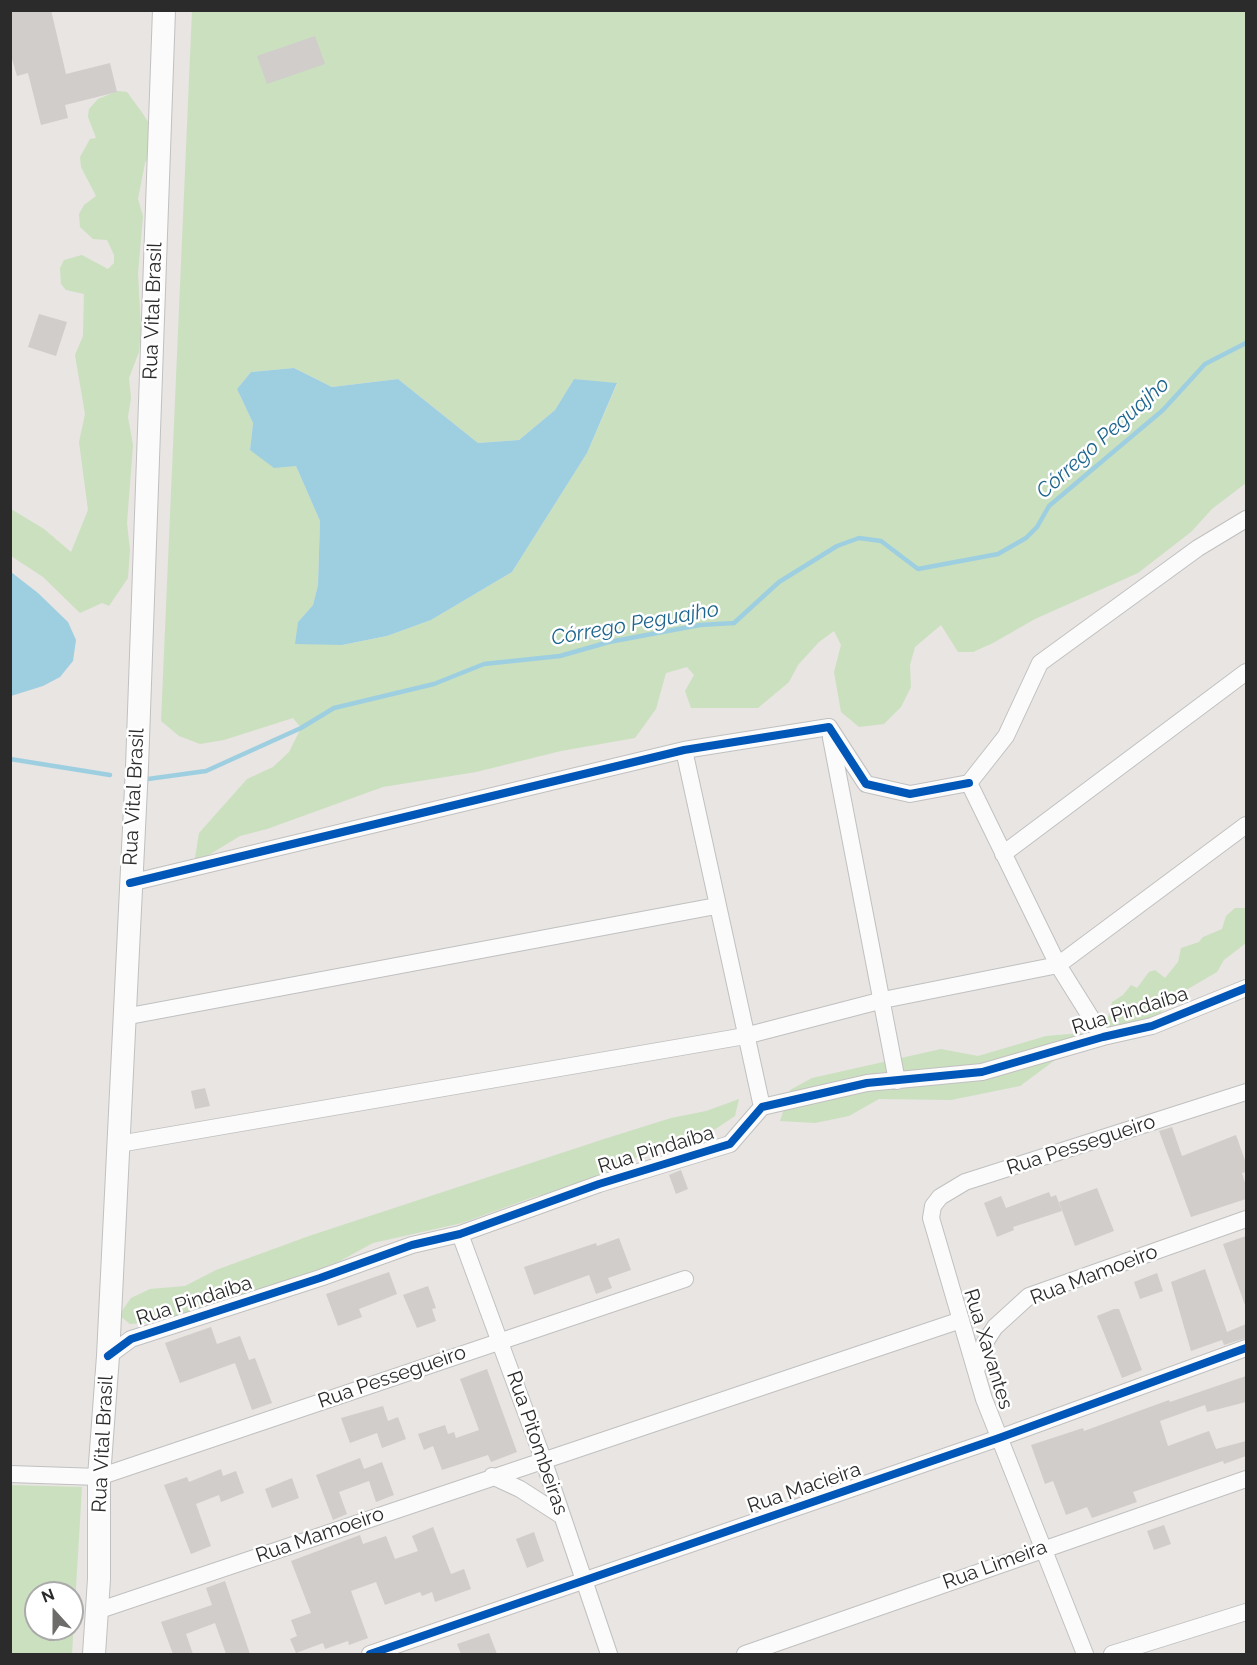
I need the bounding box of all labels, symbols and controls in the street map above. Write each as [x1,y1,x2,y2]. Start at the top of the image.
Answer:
street label: Rua Vital Brasil [139,242,167,380]
water label: Córrego Peguajho [1031,372,1175,504]
water label: Córrego Peguajho [549,597,721,651]
street label: Rua Vital Brasil [118,728,150,866]
street label: Rua Pindaíba [1069,982,1191,1040]
street label: Rua Pessegueiro [1004,1110,1158,1180]
street label: Rua Pindaíba [595,1121,717,1179]
street label: Rua Mamoeiro [1027,1240,1161,1310]
street label: Rua Pindaíba [133,1271,255,1331]
street label: Rua Xavantes [958,1286,1018,1412]
street label: Rua Pessegueiro [315,1340,469,1414]
street label: Rua Pitombeiras [501,1368,573,1518]
street label: Rua Vital Brasil [87,1375,119,1513]
street label: Rua Macieira [744,1457,864,1519]
street label: Rua Mamoeiro [253,1502,387,1568]
street label: Rua Limeira [940,1535,1050,1595]
north arrow [24,1581,84,1641]
text: N [39,1585,57,1607]

